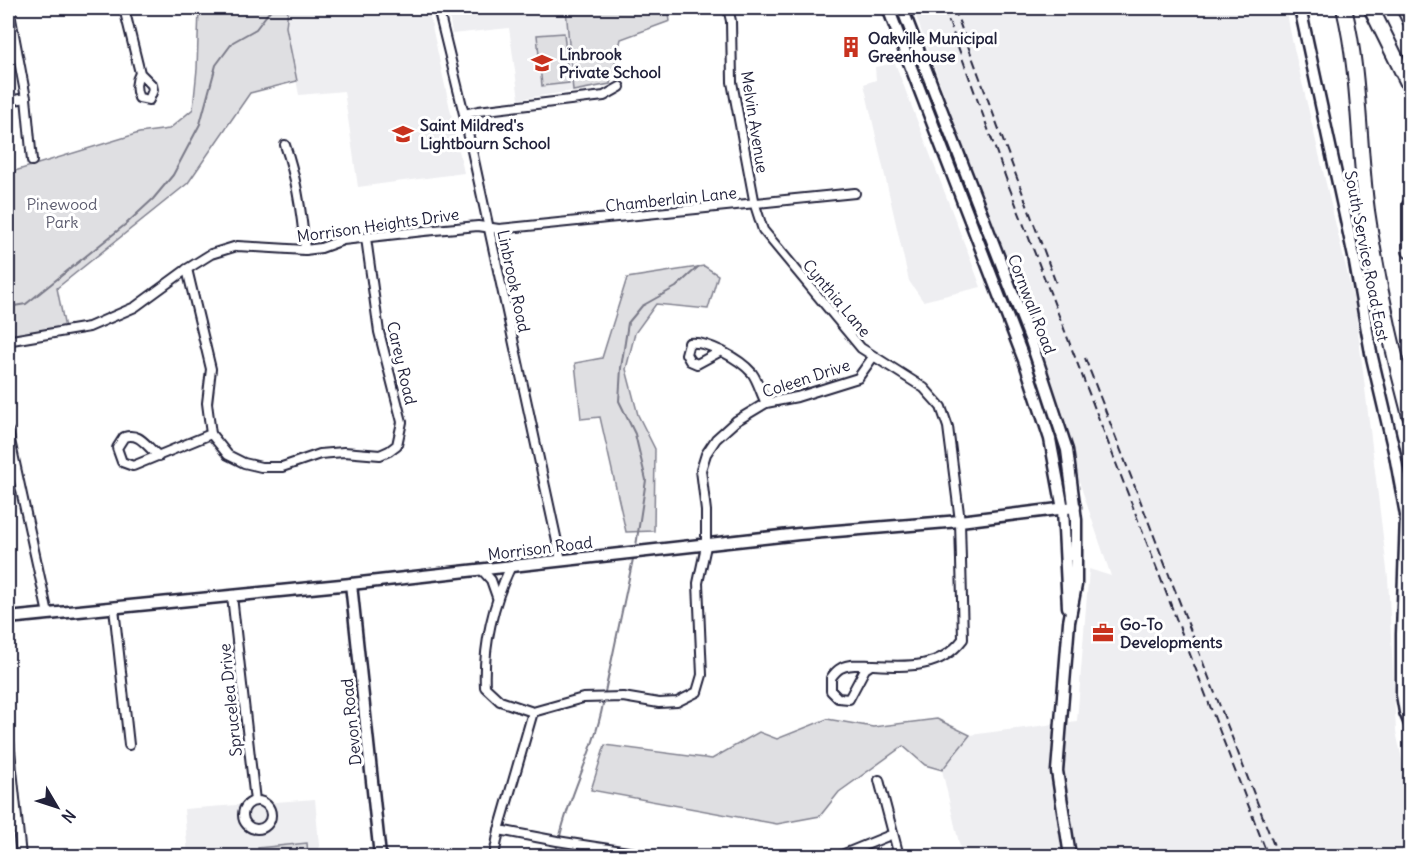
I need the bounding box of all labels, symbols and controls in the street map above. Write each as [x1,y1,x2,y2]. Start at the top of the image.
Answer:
place label: Oakville Municipal Greenhouse [868,28,997,66]
building icon: Oakville Municipal Greenhouse [839,35,863,59]
place label: Linbrook Private School [559,44,661,82]
school or university icon: Linbrook Private School [530,51,554,75]
street label: Melvin Avenue [737,70,773,174]
place label: Saint Mildred's Lightbourn School [420,115,550,154]
school or university icon: Saint Mildred's Lightbourn School [391,122,415,146]
street label: South Service Road East [1341,169,1393,344]
street label: Chamberlain Lane [604,182,738,216]
park label: Pinewood Park [26,194,98,232]
street label: Morrison Heights Drive [296,204,460,246]
street label: Linbrook Road [493,228,535,334]
street label: Cornwall Road [1004,251,1060,357]
street label: Cynthia Lane [799,255,875,341]
street label: Carey Road [383,320,421,406]
street label: Coleen Drive [760,354,852,402]
street label: Morrison Road [486,532,594,564]
place label: Go-To Developments [1120,614,1223,653]
office icon: Go-To Developments [1091,621,1115,645]
street label: Sprucelea Drive [214,643,246,757]
street label: Devon Road [336,678,366,766]
north arrow [27,777,87,837]
text: N [57,806,80,827]

